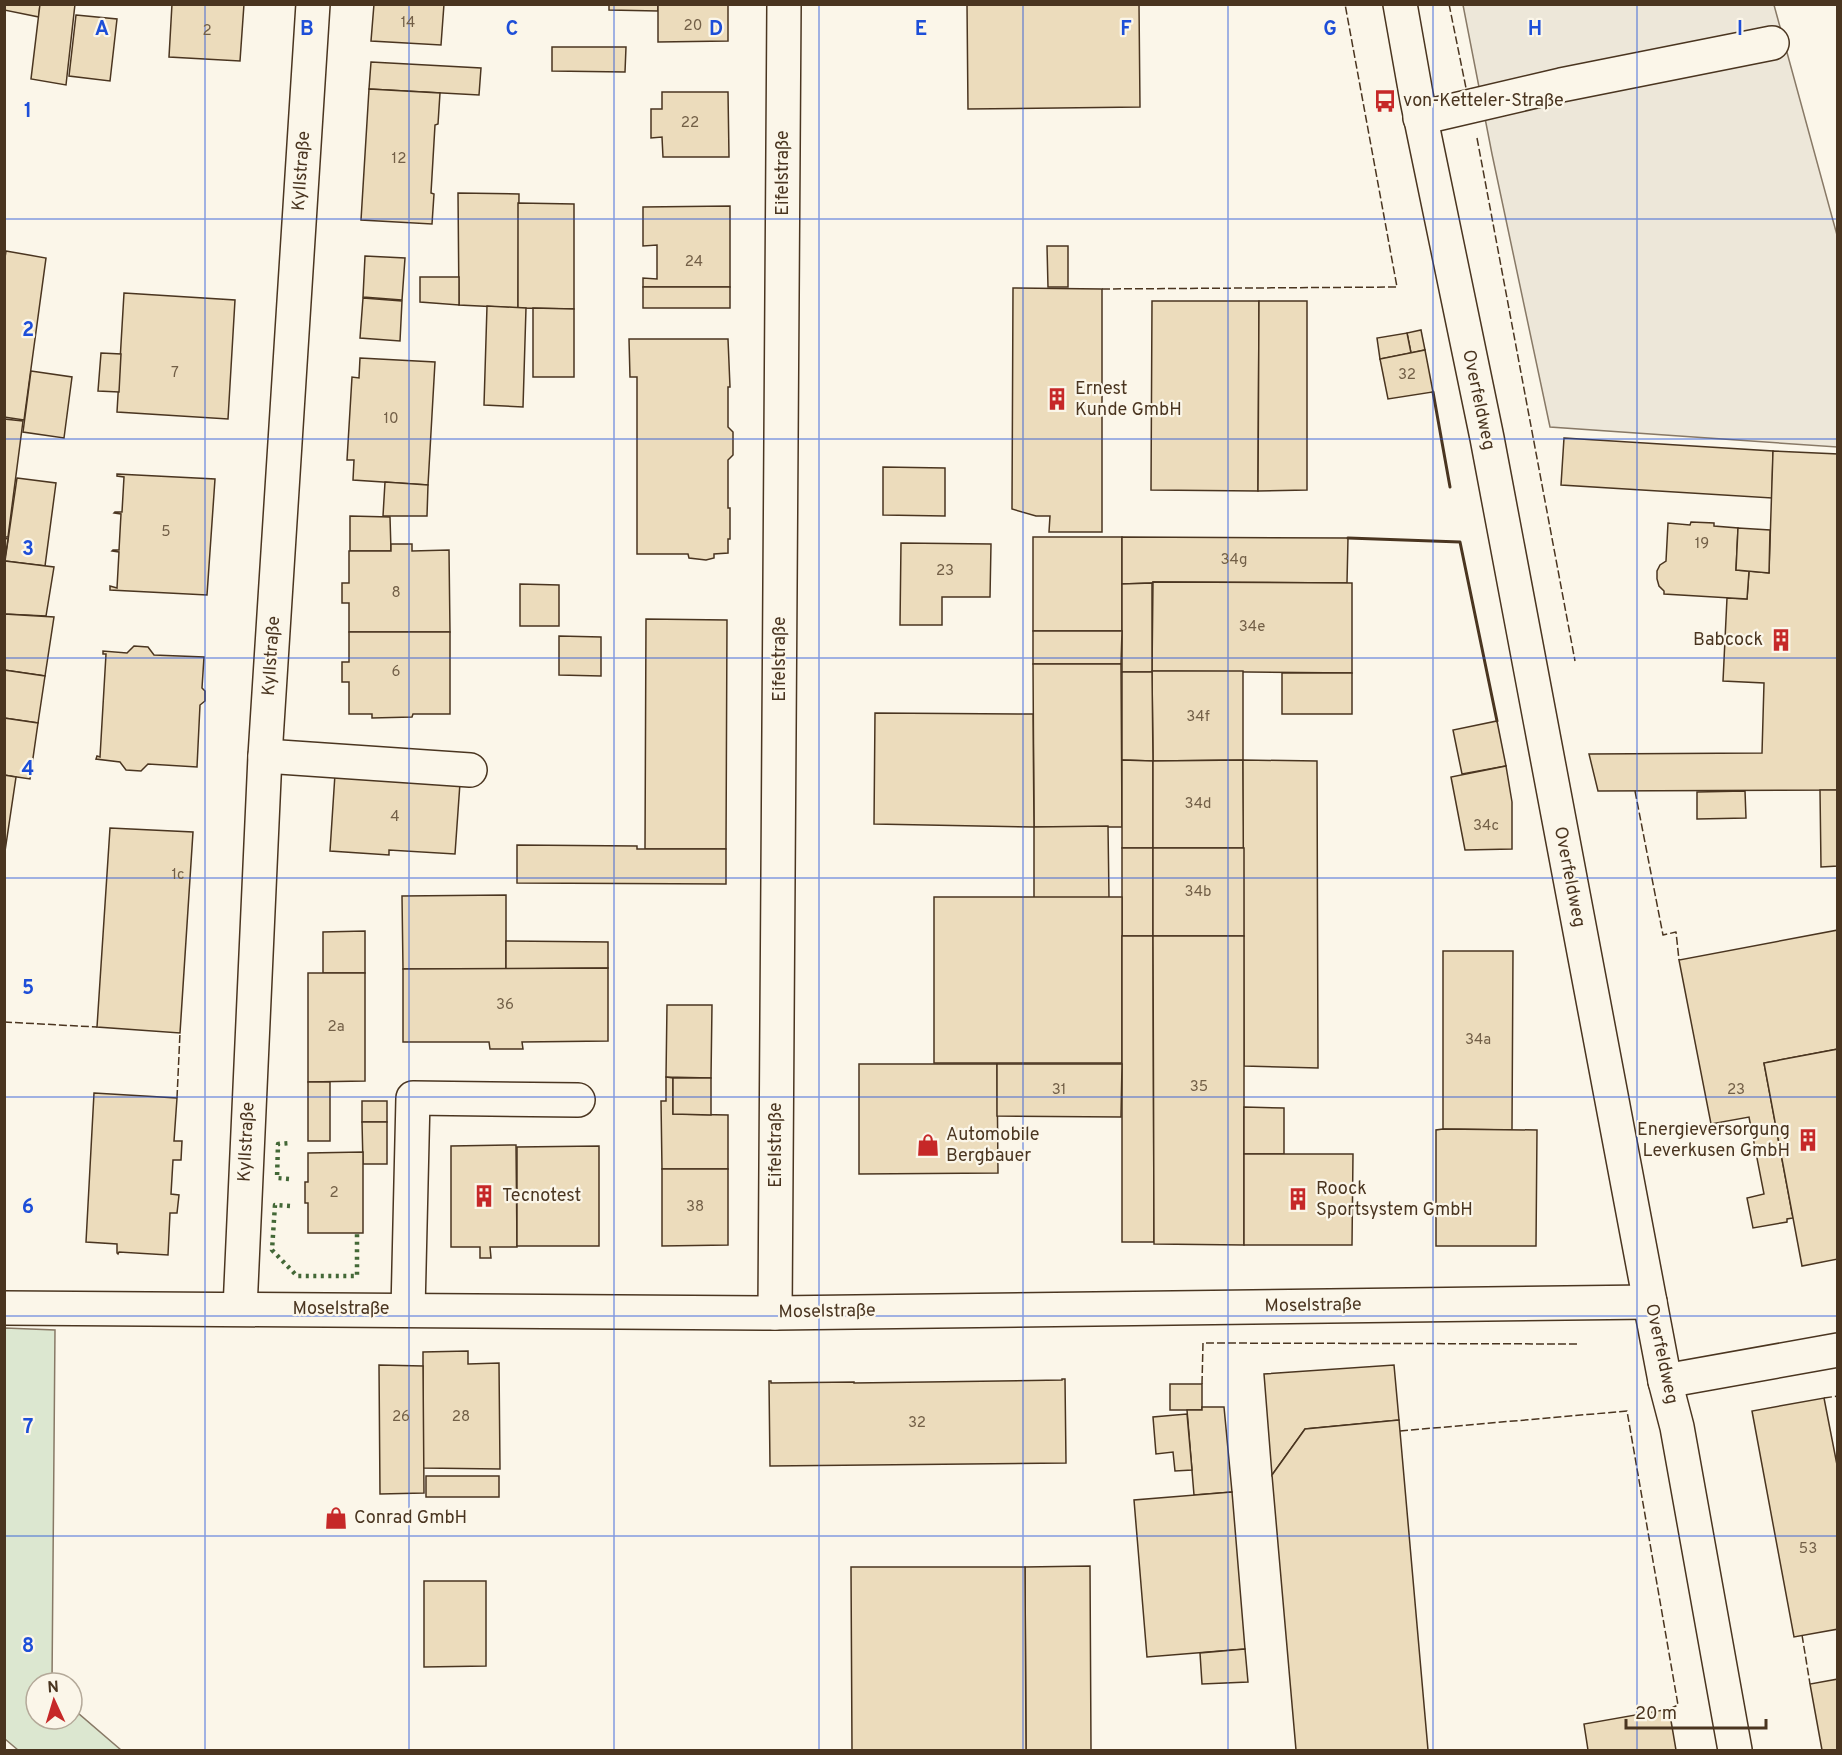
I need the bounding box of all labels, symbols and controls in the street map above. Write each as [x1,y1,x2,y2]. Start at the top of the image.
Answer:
house number: 14 [401,14,415,33]
text: A [95,17,109,43]
text: B [300,17,314,43]
text: C [506,17,518,43]
house number: 20 [684,17,702,36]
text: D [709,17,723,43]
text: E [915,17,927,43]
text: F [1120,17,1132,43]
text: G [1323,17,1337,43]
text: H [1528,17,1542,43]
text: I [1737,17,1743,43]
house number: 2 [202,22,212,41]
bus stop icon: von-Ketteler-Straße [1372,88,1398,114]
place label: von-Ketteler-Straße [1403,90,1564,113]
text: 1 [24,99,32,125]
house number: 22 [681,114,699,133]
street label: Kyllstraße [288,130,316,212]
street label: Eifelstraße [772,130,795,216]
house number: 12 [392,150,406,169]
house number: 24 [685,253,703,272]
text: 2 [22,318,34,344]
street label: Overfeldweg [1456,348,1500,452]
house number: 7 [171,364,179,383]
house number: 32 [1398,366,1416,385]
place label: Ernest Kunde GmbH [1075,378,1182,422]
building icon: Ernest Kunde GmbH [1044,386,1070,412]
house number: 10 [383,410,399,429]
house number: 5 [161,523,171,542]
house number: 19 [1695,535,1709,554]
text: 3 [22,537,34,563]
house number: 34g [1221,551,1247,570]
house number: 23 [936,562,954,581]
house number: 8 [391,584,401,603]
street label: Kyllstraße [258,615,286,697]
street label: Eifelstraße [769,616,792,702]
house number: 34e [1239,618,1265,637]
building icon: Babcock [1768,627,1794,653]
place label: Babcock [1693,629,1763,652]
house number: 6 [392,663,401,682]
house number: 34f [1186,708,1210,727]
text: 4 [22,757,34,783]
house number: 34d [1185,795,1211,814]
house number: 4 [390,808,400,827]
house number: 34c [1473,817,1499,836]
street label: Overfeldweg [1548,825,1590,929]
house number: 1c [171,866,185,885]
house number: 34b [1185,883,1211,902]
text: 5 [22,976,34,1002]
house number: 36 [496,996,514,1015]
house number: 2a [327,1018,345,1037]
house number: 34a [1465,1031,1491,1050]
house number: 35 [1190,1078,1208,1097]
house number: 31 [1052,1081,1066,1100]
house number: 23 [1727,1081,1745,1100]
street label: Kyllstraße [233,1101,261,1183]
street label: Eifelstraße [765,1102,788,1188]
place label: Energieversorgung Leverkusen GmbH [1637,1119,1790,1163]
place label: Automobile Bergbauer [946,1124,1040,1168]
building icon: Energieversorgung Leverkusen GmbH [1795,1127,1821,1153]
shop icon: Automobile Bergbauer [915,1132,941,1158]
place label: Roock Sportsystem GmbH [1316,1178,1473,1222]
building icon: Tecnotest [471,1183,497,1209]
house number: 2 [329,1184,339,1203]
place label: Tecnotest [502,1185,581,1208]
building icon: Roock Sportsystem GmbH [1285,1186,1311,1212]
text: 6 [22,1195,34,1221]
house number: 38 [686,1198,704,1217]
street label: Moselstraße [1264,1294,1362,1318]
street label: Moselstraße [292,1298,390,1321]
street label: Moselstraße [778,1300,876,1324]
street label: Overfeldweg [1639,1302,1683,1406]
house number: 26 [392,1408,410,1427]
house number: 28 [452,1408,470,1427]
house number: 32 [908,1414,926,1433]
text: 7 [23,1415,33,1441]
shop icon: Conrad GmbH [323,1505,349,1531]
place label: Conrad GmbH [354,1507,467,1530]
house number: 53 [1799,1540,1817,1559]
text: 8 [22,1634,34,1660]
north arrow [24,1671,84,1731]
text: N [47,1678,60,1698]
scale bar [1626,1692,1766,1730]
text: 20 m [1635,1703,1677,1726]

